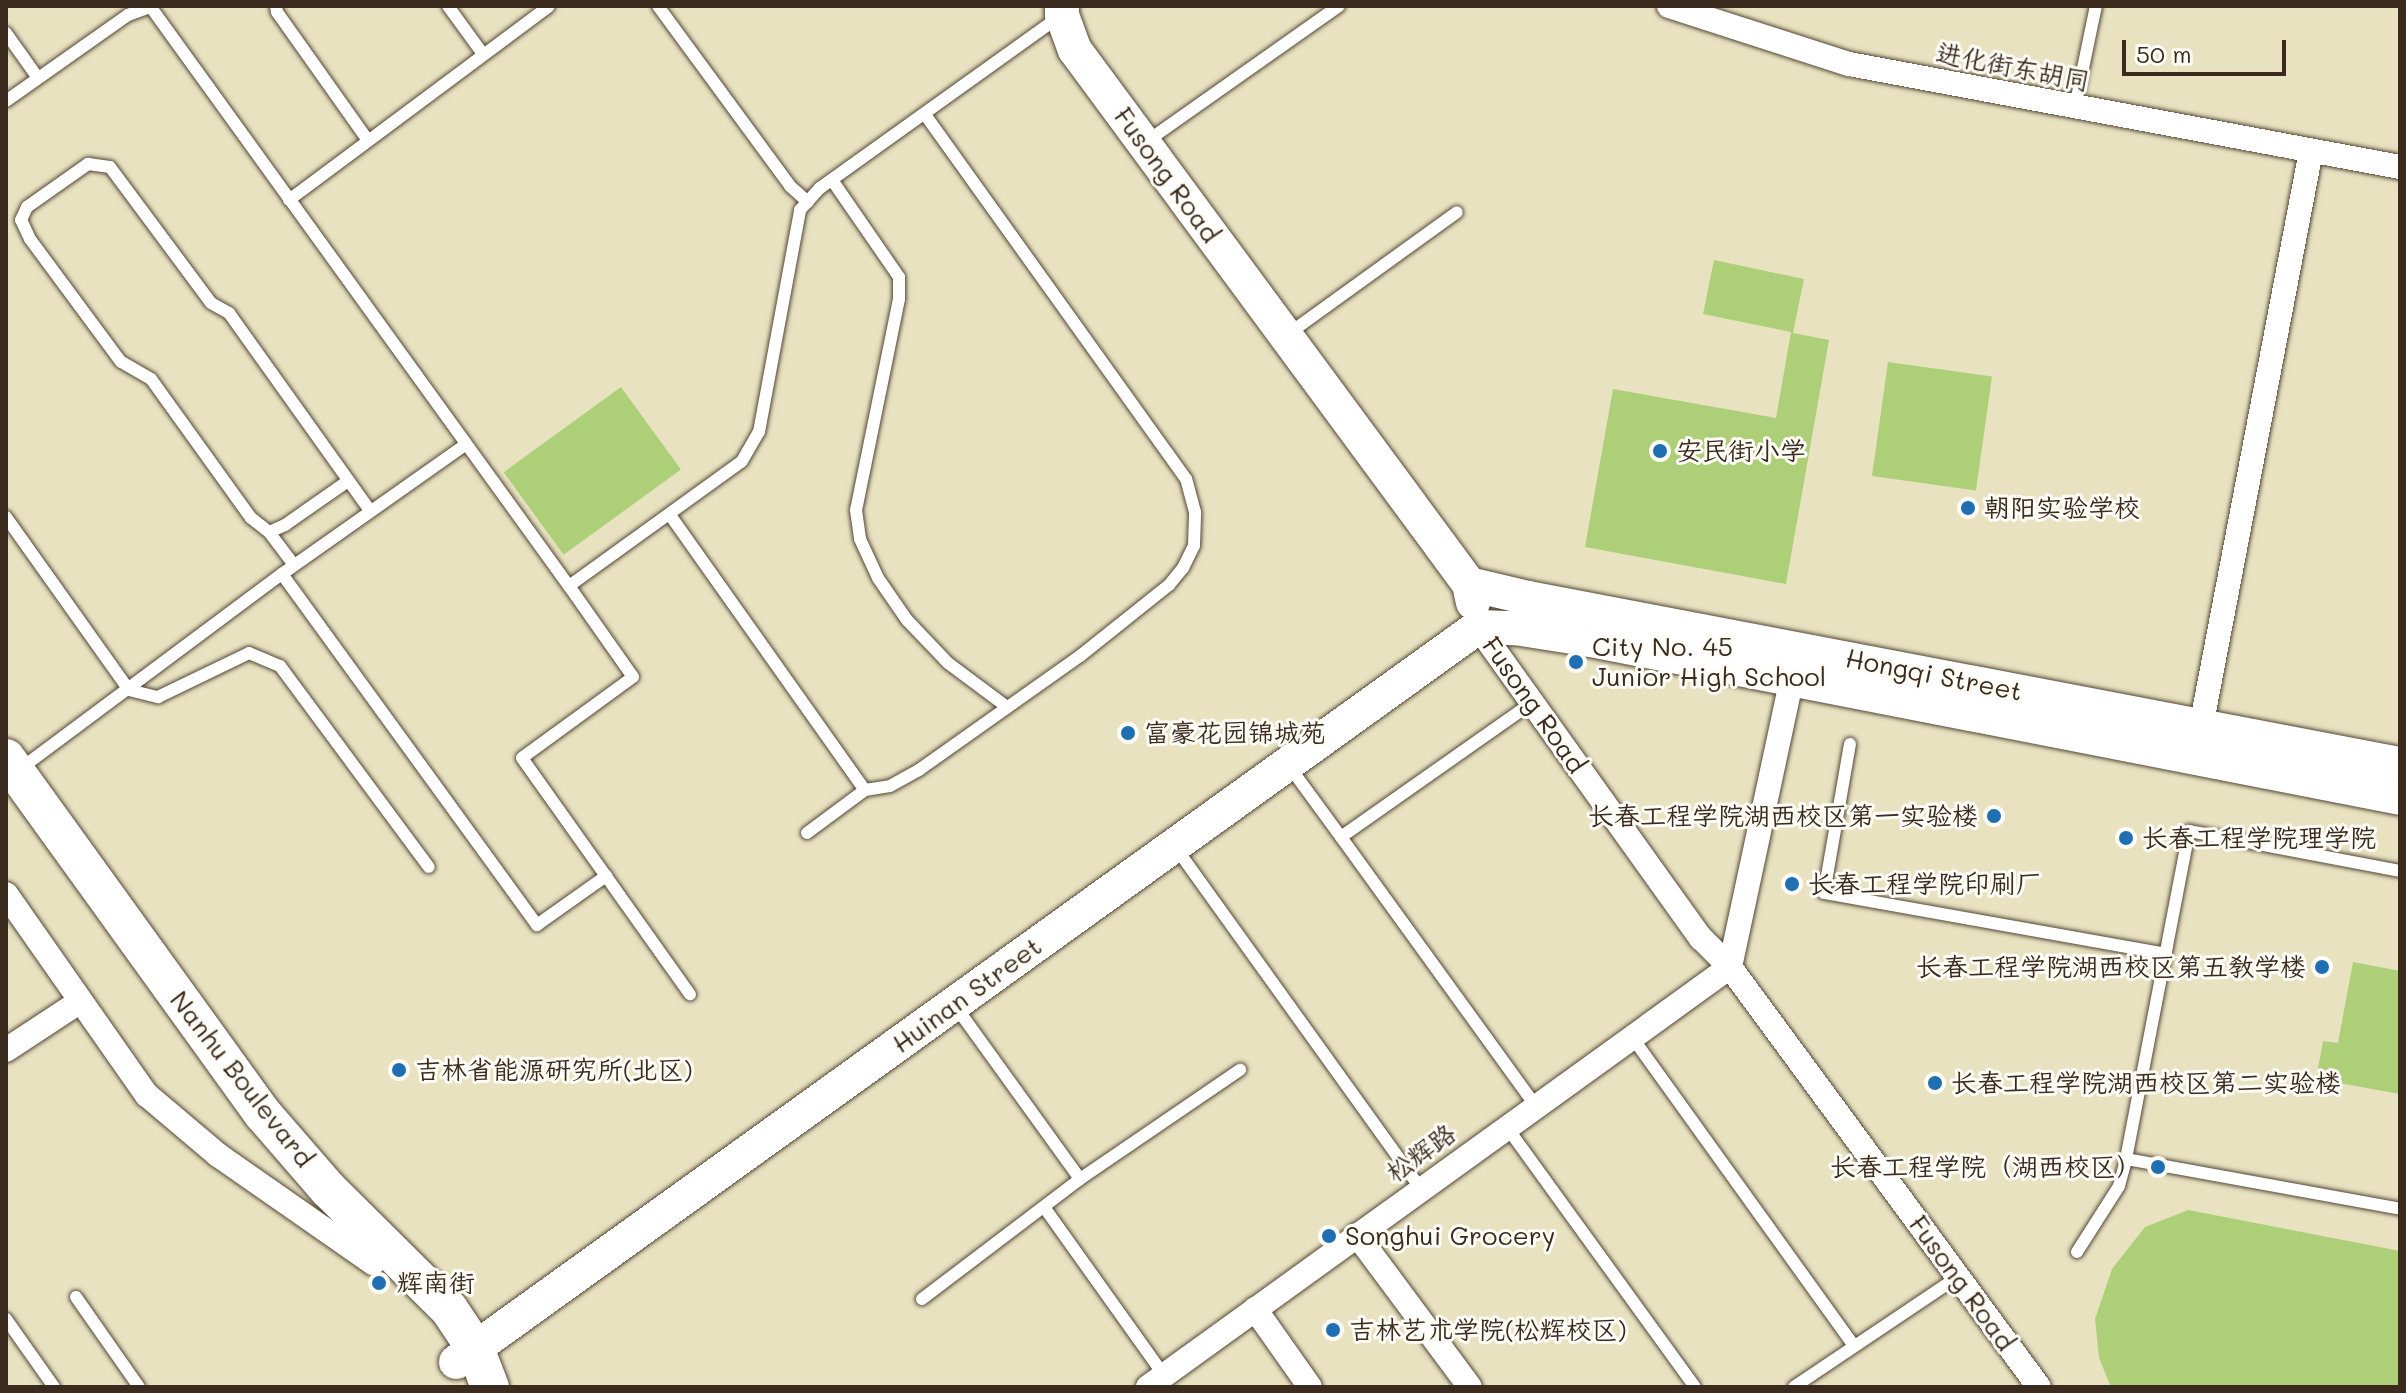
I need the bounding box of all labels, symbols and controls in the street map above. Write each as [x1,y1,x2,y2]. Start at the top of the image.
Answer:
scale bar [2126,24,2290,74]
street label: 进化街东胡同 [1933,37,2093,97]
text: 50 m [2136,38,2192,69]
street label: Fusong Road [1108,101,1226,249]
place label: 安民街小学 [1676,435,1806,467]
marker: 安民街小学 [1651,442,1669,460]
place label: 朝阳实验学校 [1984,492,2140,524]
marker: 朝阳实验学校 [1959,499,1977,517]
street label: Fusong Road [1476,631,1592,779]
place label: City No. 45 Junior High School [1592,631,1826,692]
street label: Hongqi Street [1843,643,2025,707]
marker: City No. 45 Junior High School [1567,653,1585,671]
place label: 富豪花园锦城苑 [1144,717,1326,749]
marker: 富豪花园锦城苑 [1119,724,1137,742]
place label: 长春工程学院湖西校区第一实验楼 [1588,800,1978,832]
marker: 长春工程学院湖西校区第一实验楼 [1985,807,2003,825]
place label: 长春工程学院理学院 [2142,822,2376,854]
marker: 长春工程学院理学院 [2117,829,2135,847]
place label: 长春工程学院印刷厂 [1808,868,2042,900]
marker: 长春工程学院印刷厂 [1783,875,1801,893]
street label: Huinan Street [886,930,1048,1060]
place label: 长春工程学院湖西校区第五教学楼 [1916,951,2306,983]
marker: 长春工程学院湖西校区第五教学楼 [2313,958,2331,976]
street label: Nanhu Boulevard [164,985,320,1173]
place label: 吉林省能源研究所(北区) [415,1054,693,1086]
marker: 吉林省能源研究所(北区) [390,1061,408,1079]
place label: 长春工程学院湖西校区第二实验楼 [1951,1067,2341,1099]
marker: 长春工程学院湖西校区第二实验楼 [1926,1074,1944,1092]
street label: 松辉路 [1380,1117,1462,1189]
place label: 长春工程学院（湖西校区） [1830,1151,2142,1183]
marker: 长春工程学院（湖西校区） [2149,1158,2167,1176]
street label: Fusong Road [1903,1209,2021,1357]
place label: Songhui Grocery [1345,1220,1555,1252]
marker: Songhui Grocery [1320,1227,1338,1245]
place label: 辉南街 [397,1267,475,1299]
marker: 辉南街 [368,1272,390,1294]
place label: 吉林艺术学院(松辉校区) [1349,1314,1627,1346]
marker: 吉林艺术学院(松辉校区) [1324,1321,1342,1339]

